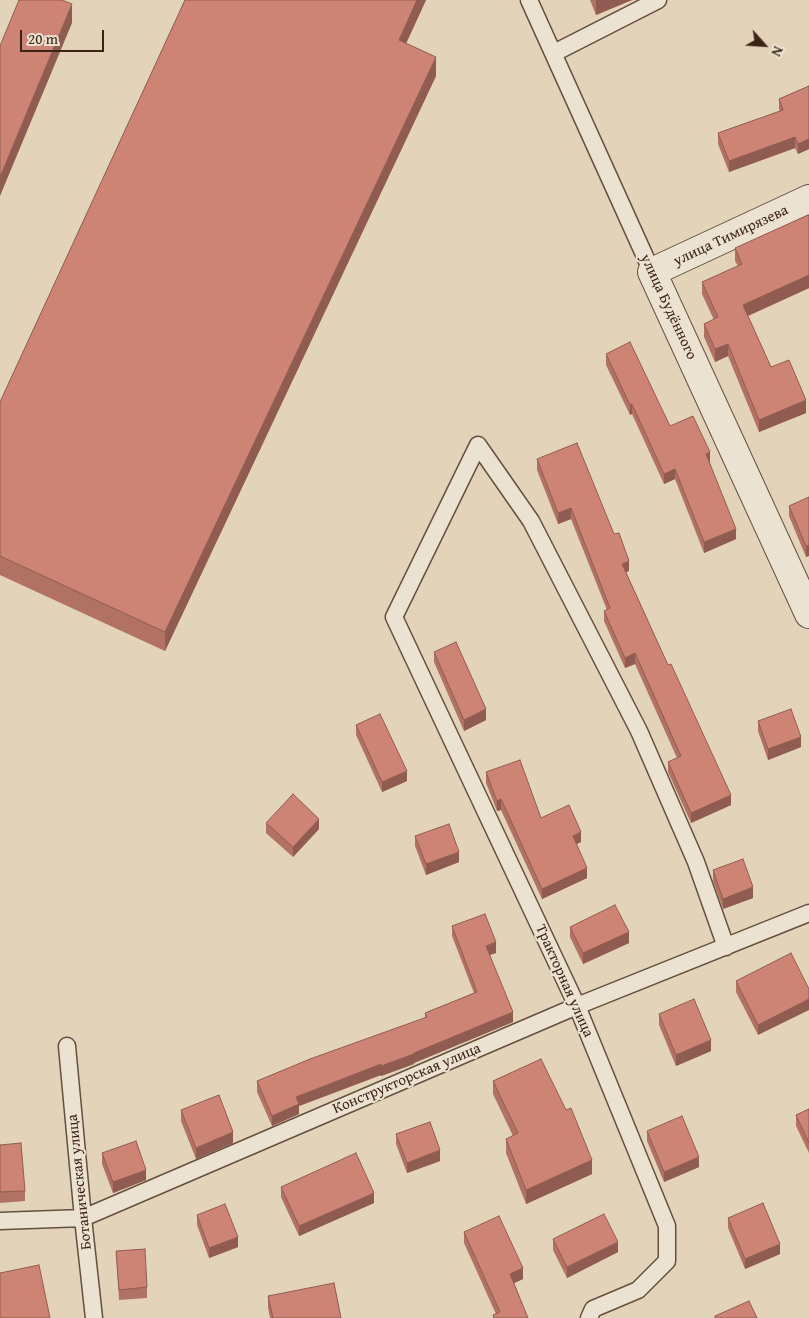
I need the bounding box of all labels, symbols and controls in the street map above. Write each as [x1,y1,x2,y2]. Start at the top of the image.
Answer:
scale bar [22,20,106,52]
north arrow [739,20,789,70]
text: 20 m [28,28,58,49]
text: N [766,43,789,60]
street label: улица Тимирязева [671,202,791,270]
street label: улица Будённого [636,251,700,363]
street label: Тракторная улица [531,922,597,1040]
street label: Конструкторская улица [330,1040,484,1118]
street label: Ботаническая улица [64,1113,96,1251]

